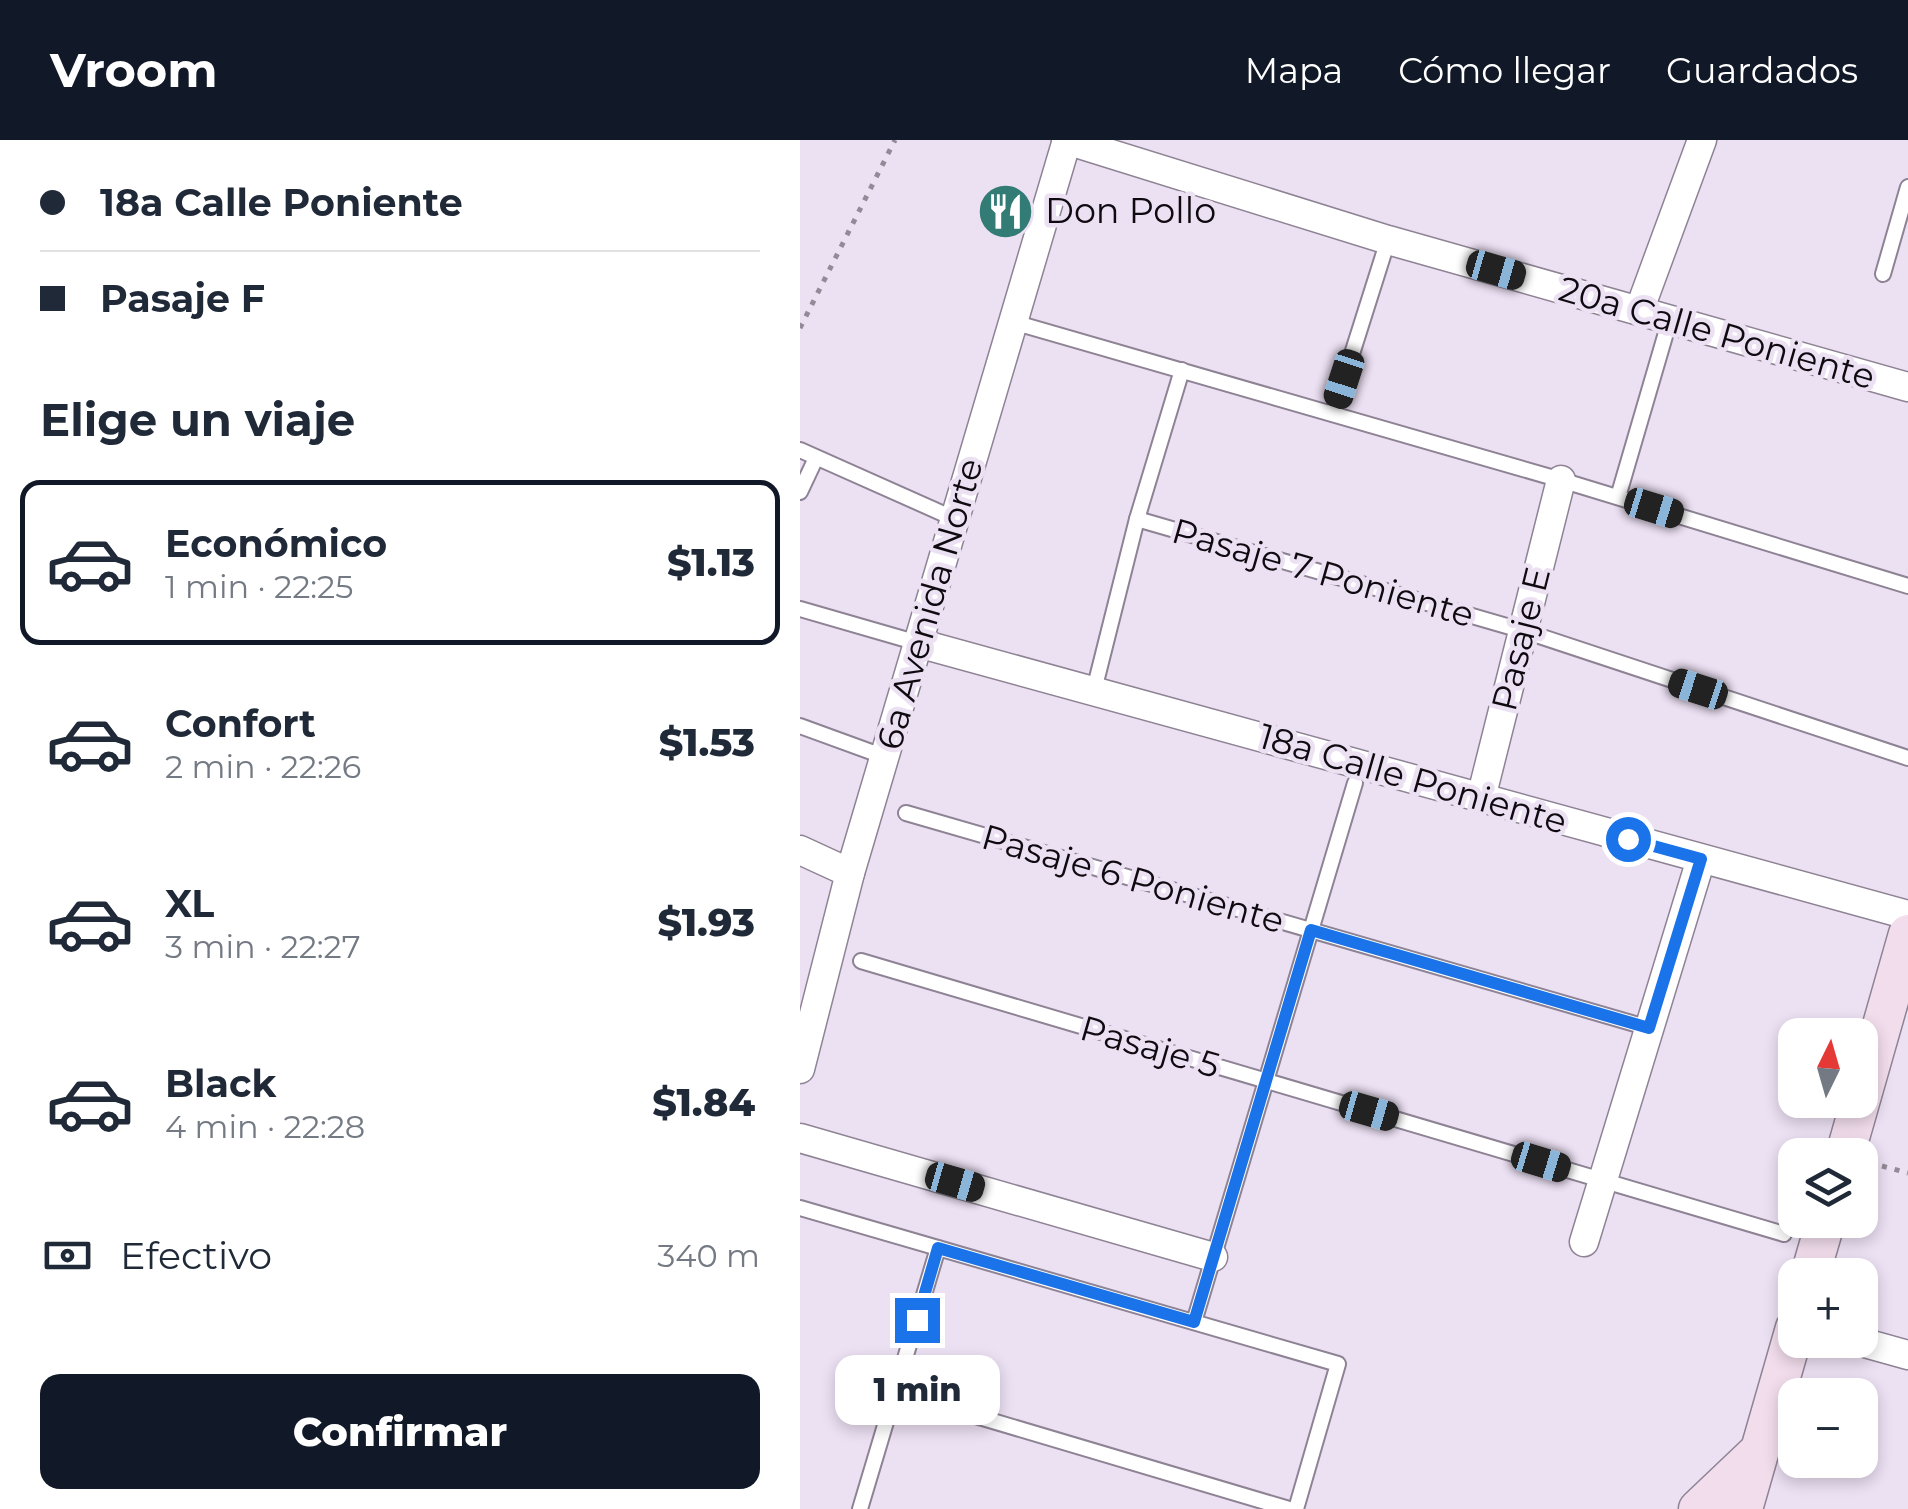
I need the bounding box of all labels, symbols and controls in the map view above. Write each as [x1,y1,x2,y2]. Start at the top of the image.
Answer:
text: Vroom [50,41,218,99]
text: Mapa [1245,49,1343,92]
text: Cómo llegar [1398,49,1611,92]
text: Guardados [1666,49,1858,92]
text: 18a Calle Poniente [100,179,463,226]
restaurant icon: Don Pollo [976,181,1036,241]
place label: Don Pollo [1045,189,1216,232]
car [1463,247,1529,293]
street label: 20a Calle Poniente [1554,267,1880,398]
text: Pasaje F [100,275,265,322]
car [1320,346,1368,412]
text: Elige un viaje [40,392,355,447]
street label: 6a Avenida Norte [867,453,992,755]
car [1621,485,1687,531]
street label: Pasaje 7 Poniente [1167,509,1479,636]
icon: car [45,518,135,608]
text: Económico [165,520,387,567]
text: $1.13 [667,539,755,586]
street label: Pasaje E [1482,563,1559,715]
text: 1 min · 22:25 [165,567,353,606]
car [1665,665,1731,713]
icon: car [45,698,135,788]
text: Confort [165,700,316,747]
street label: 18a Calle Poniente [1254,714,1572,843]
text: $1.53 [659,719,755,766]
text: 2 min · 22:26 [165,747,361,786]
street label: Pasaje 6 Poniente [977,815,1289,942]
route start [1606,817,1651,862]
icon: car [45,878,135,968]
text: XL [165,880,214,927]
text: $1.93 [657,899,755,946]
text: 3 min · 22:27 [165,927,361,966]
street label: Pasaje 5 [1076,1006,1225,1087]
north arrow [1778,1018,1878,1118]
map controls [1778,1018,1878,1478]
icon: car [45,1058,135,1148]
text: Black [165,1060,276,1107]
text: $1.84 [652,1079,755,1126]
car [1336,1088,1402,1134]
text: 4 min · 22:28 [165,1107,365,1146]
button: layers [1778,1138,1878,1238]
car [1508,1139,1574,1185]
car [922,1159,988,1205]
icon: cash [40,1228,95,1283]
text: Efectivo [120,1232,272,1279]
text: 340 m [657,1236,760,1275]
button: + [1778,1258,1878,1358]
route end [895,1298,940,1343]
callout: 1 min [834,1355,1000,1425]
text: 1 min [873,1370,962,1409]
button: Confirmar [40,1374,760,1489]
button: − [1778,1378,1878,1478]

